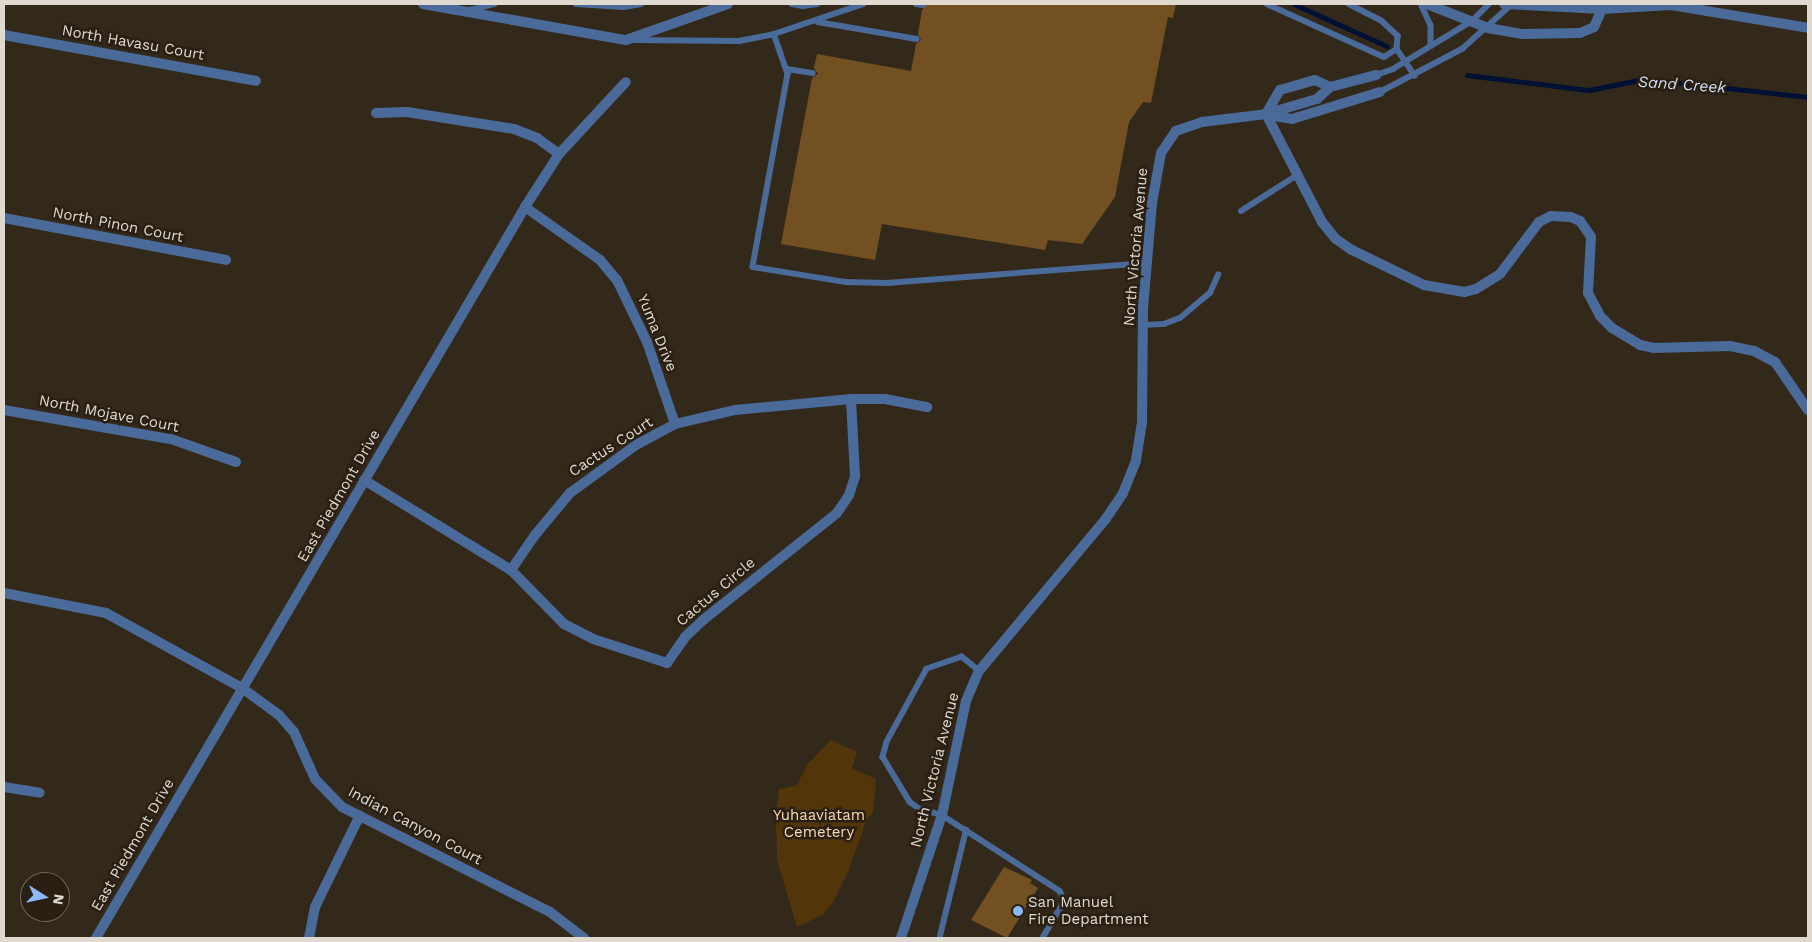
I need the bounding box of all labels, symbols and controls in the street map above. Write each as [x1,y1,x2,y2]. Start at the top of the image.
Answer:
street label: North Havasu Court [60,22,206,64]
water label: Sand Creek [1637,72,1727,98]
street label: North Victoria Avenue [1120,166,1152,328]
street label: North Pinon Court [51,204,185,246]
street label: Yuma Drive [633,292,681,374]
street label: North Mojave Court [37,392,181,436]
street label: Cactus Court [566,413,656,481]
street label: East Piedmont Drive [294,427,384,565]
street label: Cactus Circle [673,554,759,630]
street label: North Victoria Avenue [907,690,963,850]
street label: East Piedmont Drive [88,776,178,914]
street label: Indian Canyon Court [345,783,485,869]
park label: Yuhaaviatam Cemetery [773,806,865,841]
north arrow [20,872,70,922]
text: N [50,893,68,906]
place label: San Manuel Fire Department [1028,893,1149,928]
marker: San Manuel Fire Department [1012,905,1024,917]

